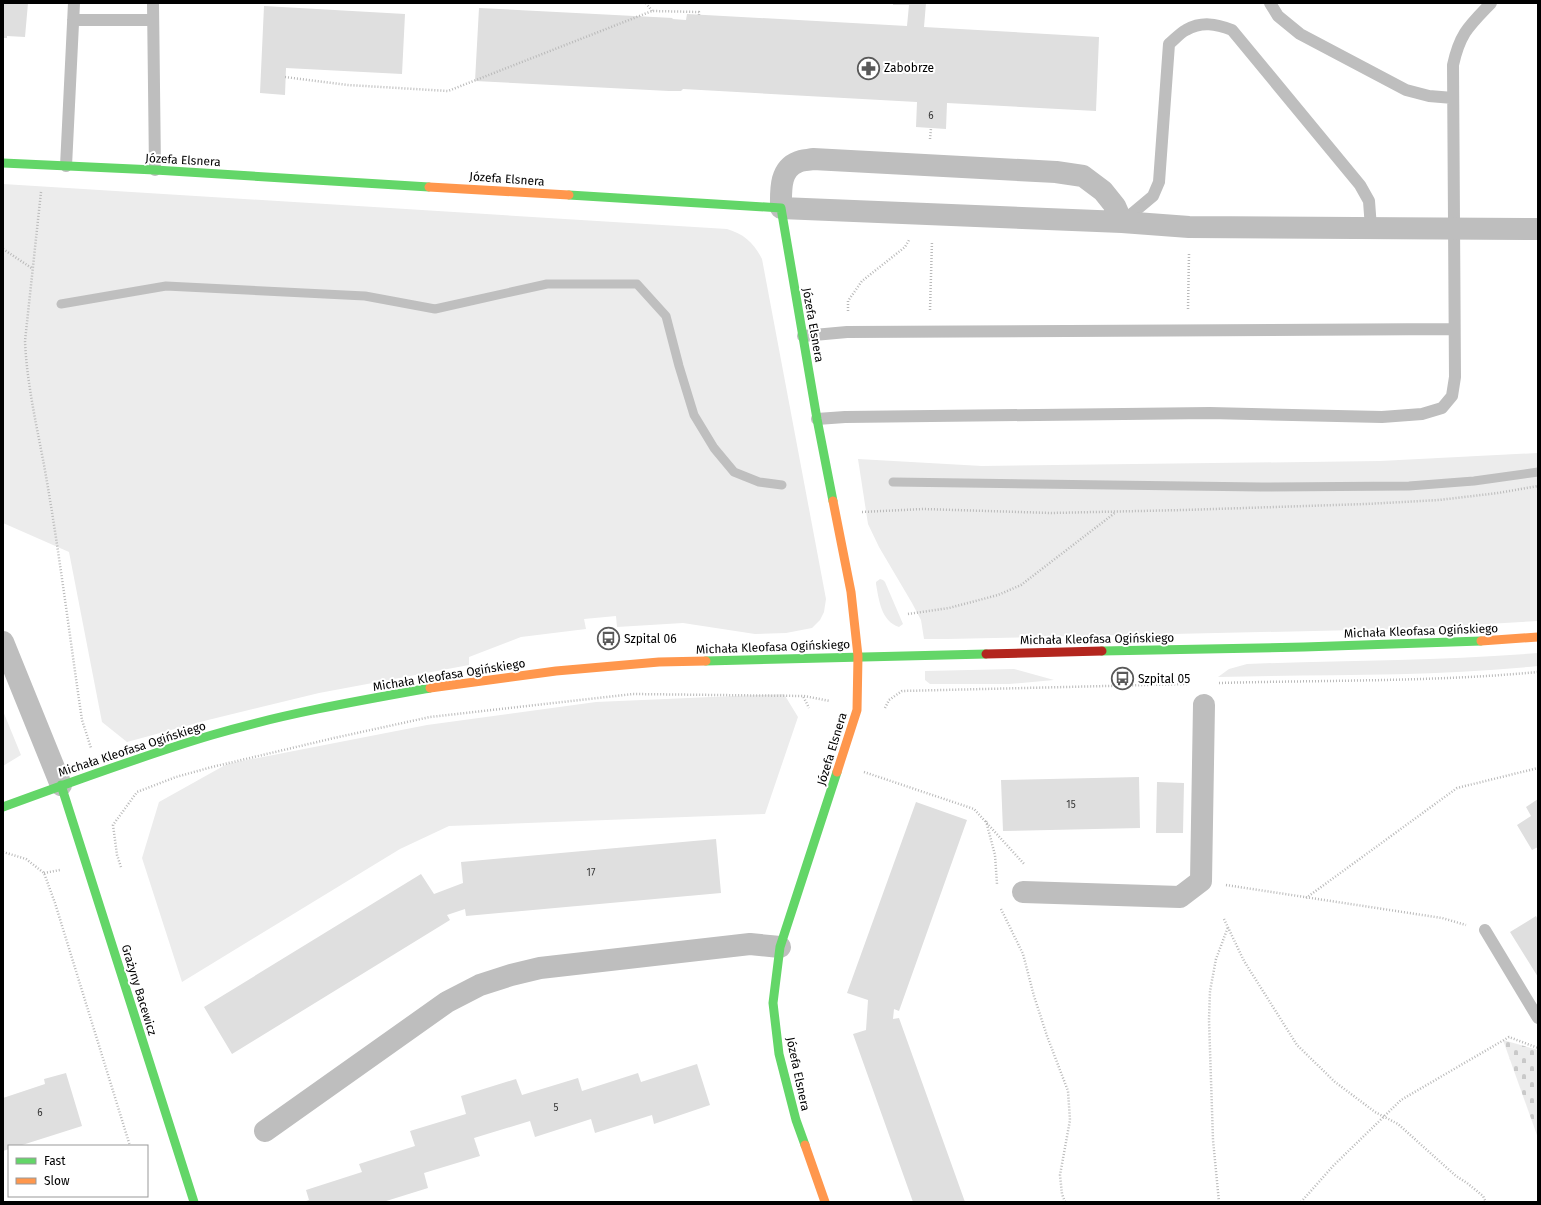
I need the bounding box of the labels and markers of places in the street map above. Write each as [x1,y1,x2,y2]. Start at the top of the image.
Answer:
pharmacy icon: Zabobrze [856,55,882,81]
place label: Zabobrze [884,61,934,75]
bus stop icon: Szpital 06 [596,626,622,652]
place label: Szpital 06 [624,632,677,646]
bus stop icon: Szpital 05 [1110,666,1136,692]
place label: Szpital 05 [1138,672,1190,686]

